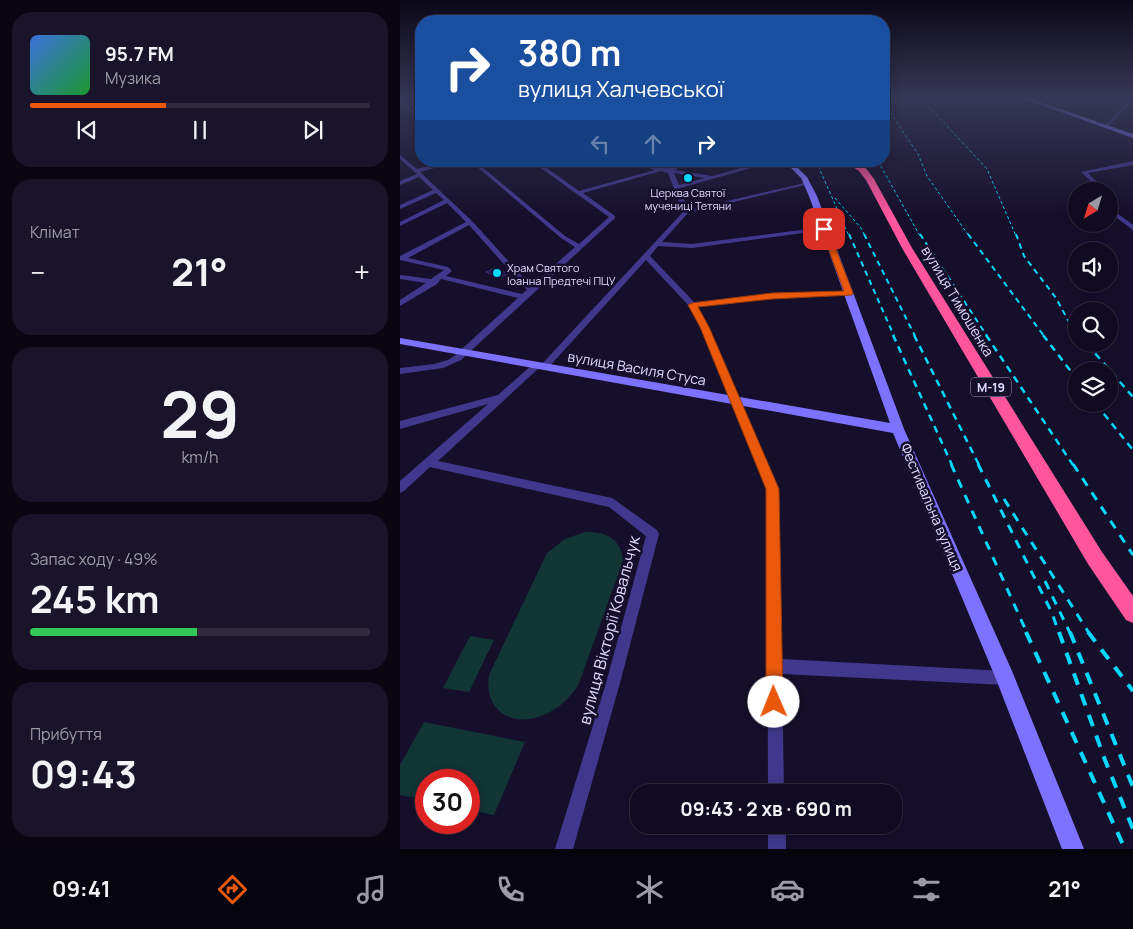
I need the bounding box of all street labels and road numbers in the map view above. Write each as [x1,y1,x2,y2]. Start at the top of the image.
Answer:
street label: вулиця Тимошенка [917,242,999,360]
street label: вулиця Василя Стуса [566,346,708,390]
road number: М-19 [971,378,1011,397]
street label: Фестивальна вулиця [896,440,968,574]
street label: вулиця Вікторії Ковальчук [573,532,645,727]

